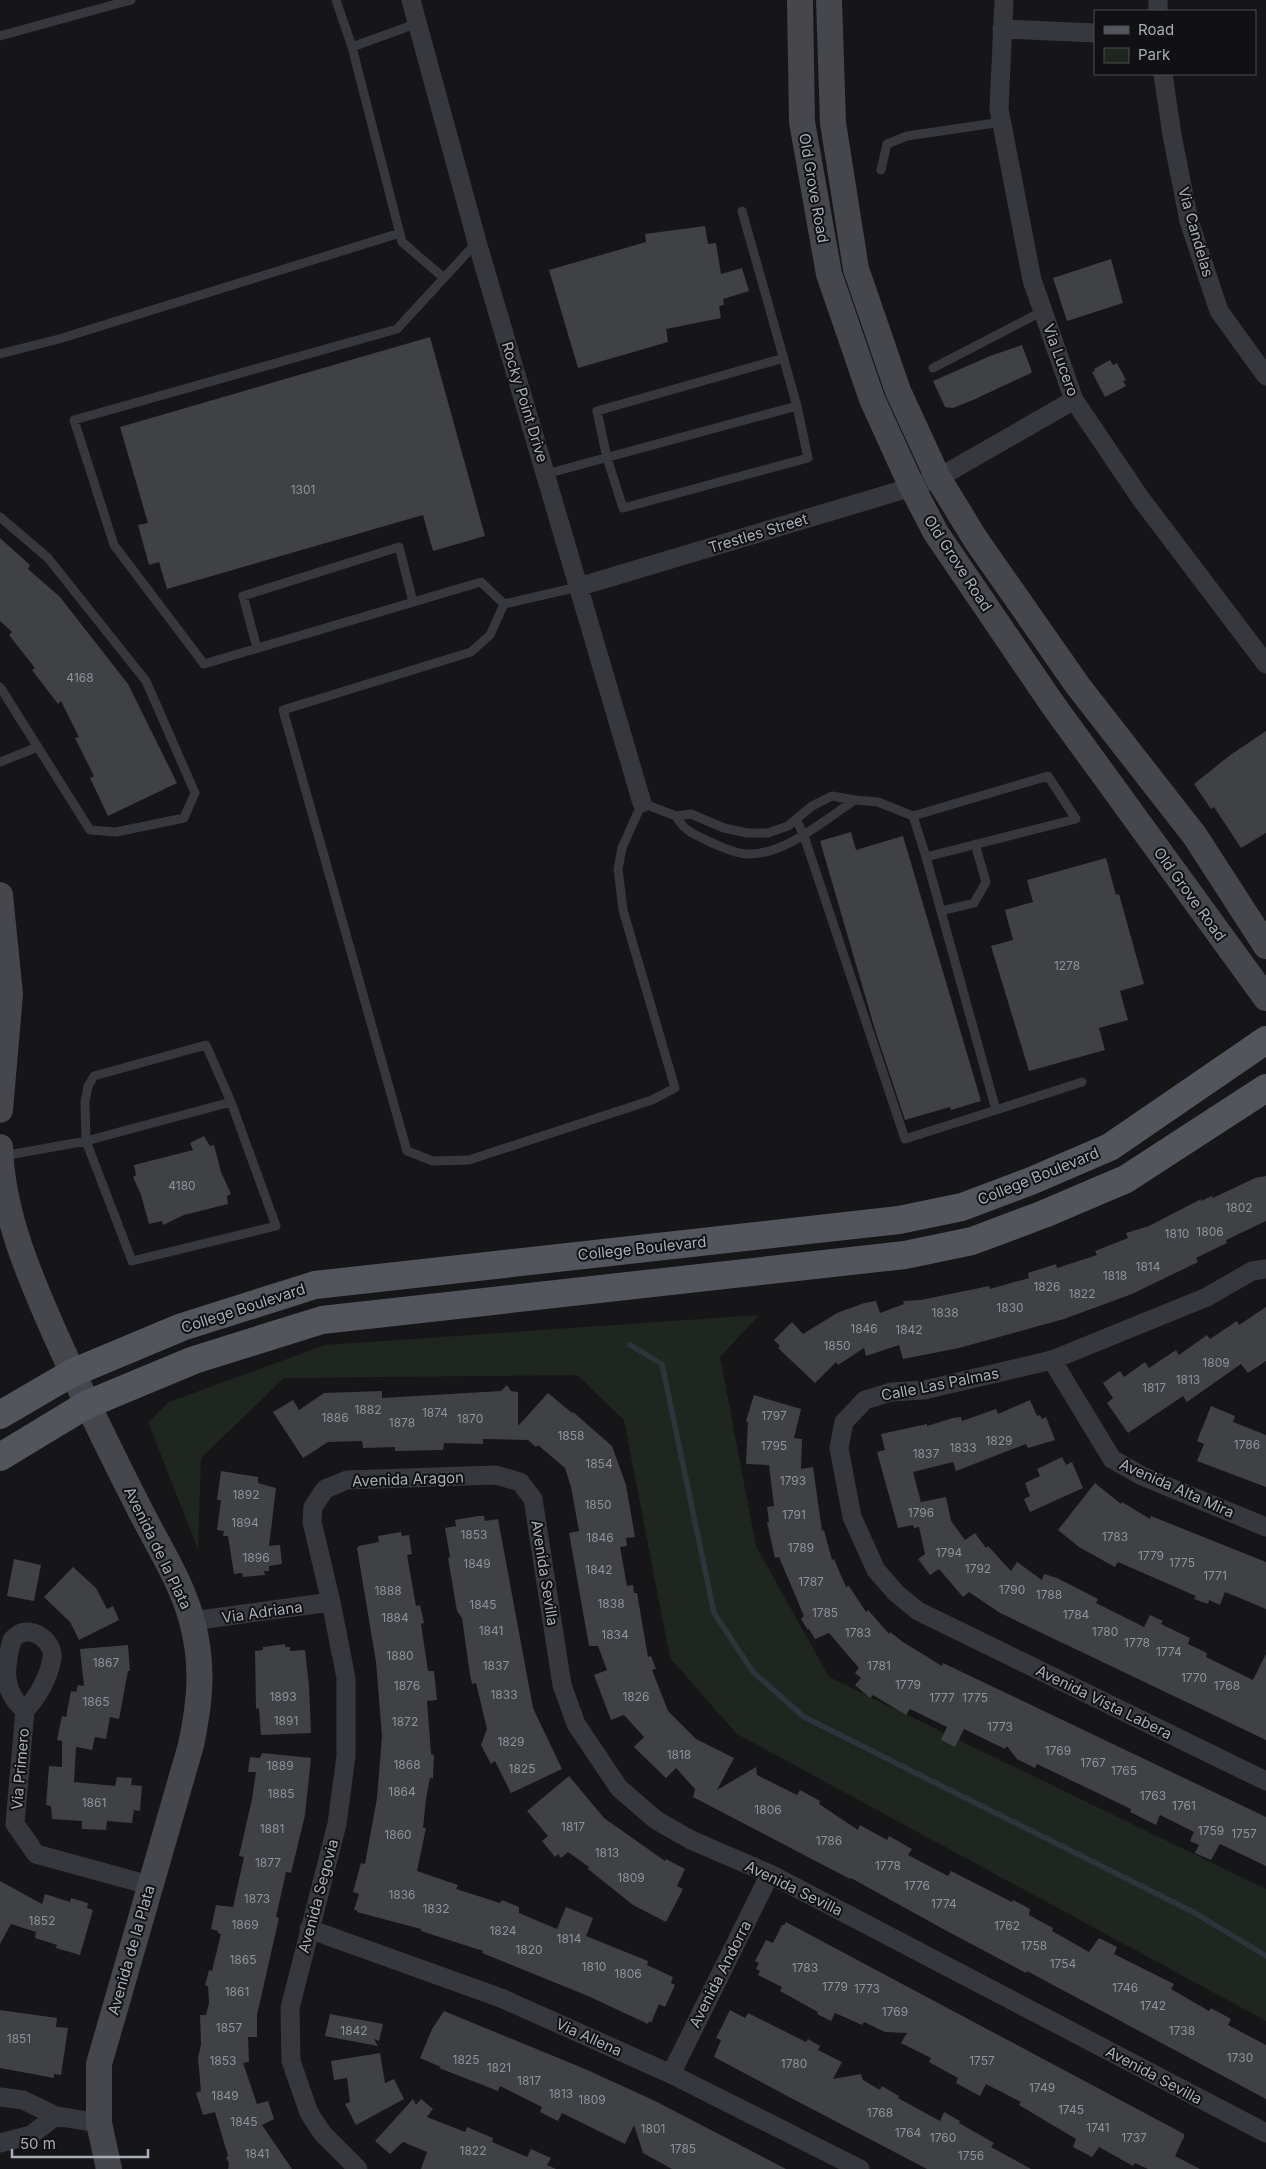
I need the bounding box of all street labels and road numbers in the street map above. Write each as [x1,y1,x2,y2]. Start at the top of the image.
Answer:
street label: Old Grove Road [795,132,833,244]
street label: Via Candelas [1174,185,1218,279]
street label: Via Lucero [1039,321,1083,399]
street label: Rocky Point Drive [498,339,552,465]
street label: Trestles Street [706,509,810,557]
street label: Old Grove Road [920,511,996,615]
street label: Old Grove Road [1150,843,1230,945]
street label: College Boulevard [975,1143,1101,1209]
street label: College Boulevard [577,1232,707,1264]
street label: College Boulevard [179,1279,307,1337]
street label: Calle Las Palmas [879,1363,1001,1405]
street label: Avenida Alta Mira [1117,1454,1237,1522]
street label: Avenida Aragon [352,1468,464,1490]
street label: Avenida de la Plata [120,1484,196,1612]
street label: Avenida Sevilla [527,1519,563,1627]
street label: Via Adriana [220,1597,304,1627]
street label: Avenida Vista Labera [1033,1661,1175,1743]
street label: Via Primero [7,1727,33,1811]
street label: Avenida Segovia [294,1837,342,1955]
street label: Avenida Sevilla [742,1856,846,1920]
street label: Avenida de la Plata [103,1883,159,2017]
street label: Avenida Andorra [685,1917,755,2031]
street label: Via Allena [553,2014,625,2060]
street label: Avenida Sevilla [1103,2042,1205,2108]

